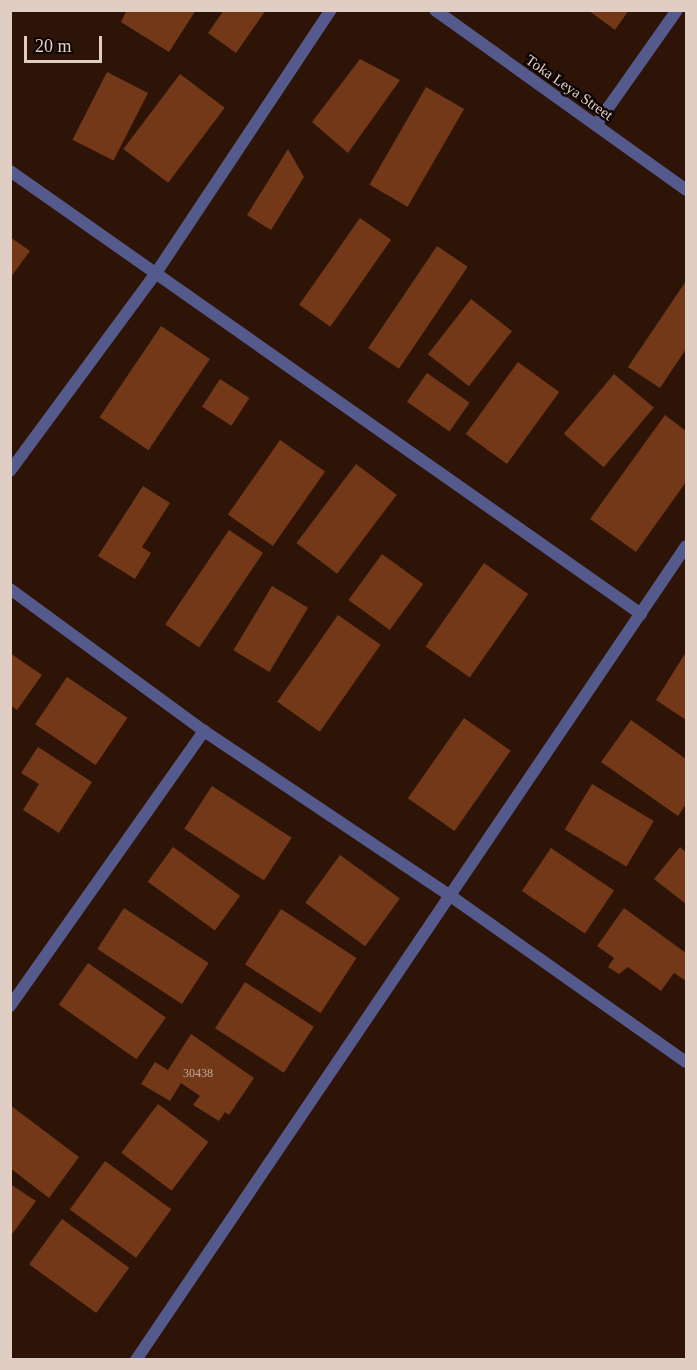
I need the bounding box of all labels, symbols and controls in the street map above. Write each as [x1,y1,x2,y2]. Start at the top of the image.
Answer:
scale bar [27,24,105,62]
text: 20 m [35,36,72,56]
street label: Toka Leya Street [522,51,616,125]
house number: 30438 [183,1067,213,1081]

